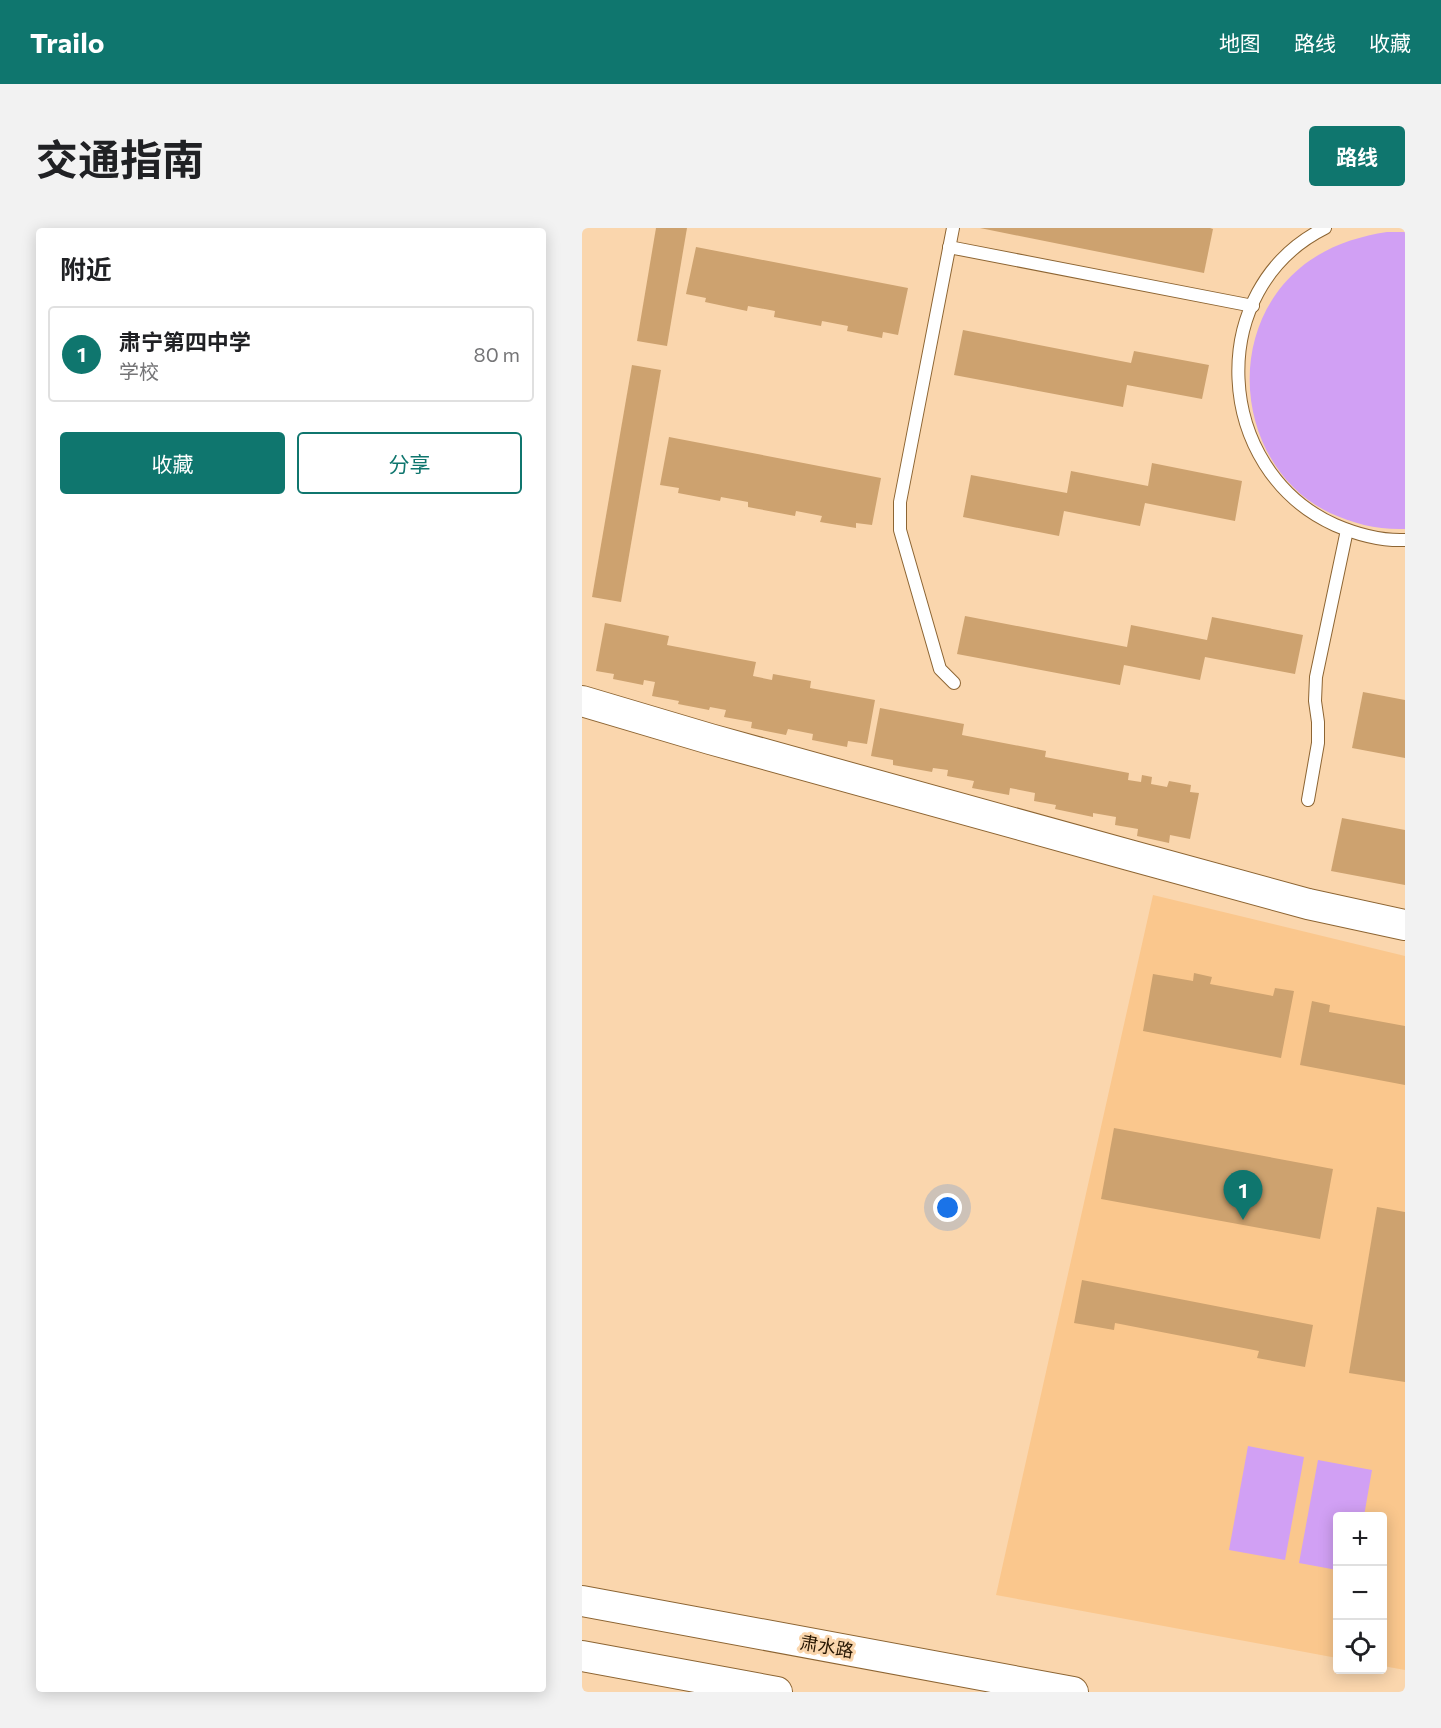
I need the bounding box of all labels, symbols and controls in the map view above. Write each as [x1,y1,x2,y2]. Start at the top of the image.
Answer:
text: Trailo [30,25,105,59]
text: 地图 [1219,30,1261,55]
text: 路线 [1294,30,1336,55]
text: 收藏 [1369,30,1411,55]
button: 路线 [1309,126,1405,186]
text: 交通指南 [36,132,204,184]
text: 附近 [60,253,112,284]
text: 肃宁第四中学 [119,328,251,355]
text: 1 [77,342,86,366]
text: 80 m [474,342,520,366]
text: 学校 [119,359,159,383]
button: 收藏 [60,432,285,494]
button: 分享 [297,432,522,494]
pin: 1 [1224,1170,1262,1220]
your location [933,1193,962,1222]
map controls [1333,1512,1387,1674]
button: + [1333,1512,1387,1566]
button: − [1333,1566,1387,1620]
button: locate [1333,1620,1387,1674]
street label: 肃水路 [799,1630,856,1662]

